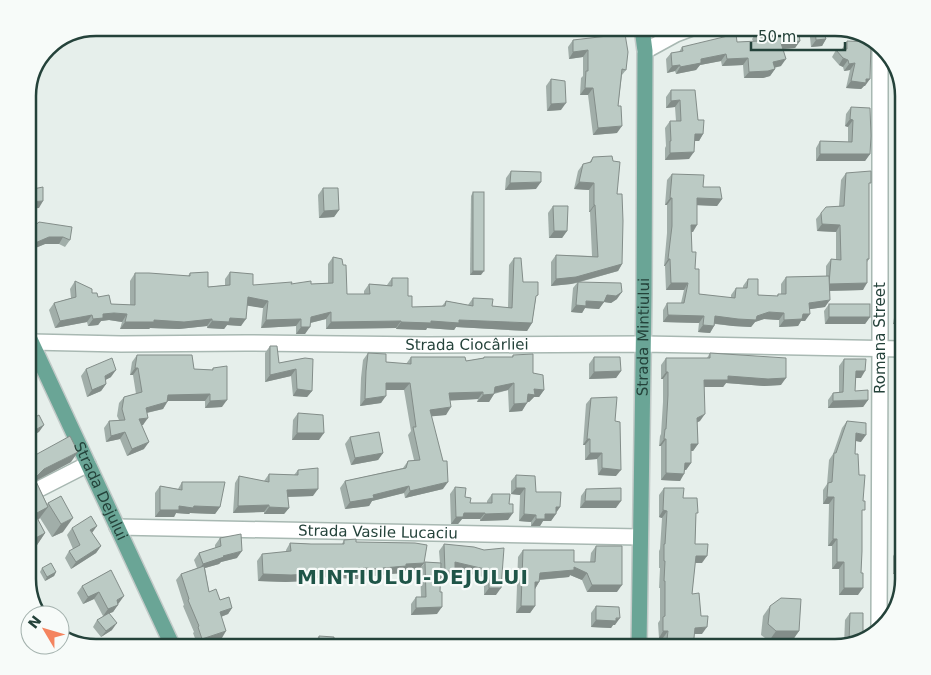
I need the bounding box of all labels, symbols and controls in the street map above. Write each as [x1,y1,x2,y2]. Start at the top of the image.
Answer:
scale bar [751,20,845,52]
text: 50 m [758,28,796,46]
street label: Strada Mintiului [634,278,653,396]
street label: Romana Street [871,282,889,394]
street label: Strada Ciocârliei [405,336,529,354]
street label: Strada Dejului [70,439,131,543]
street label: Strada Vasile Lucaciu [298,521,458,543]
district label: MINTIULUI-DEJULUI [297,565,529,589]
north arrow [20,605,70,655]
text: N [25,612,45,632]

